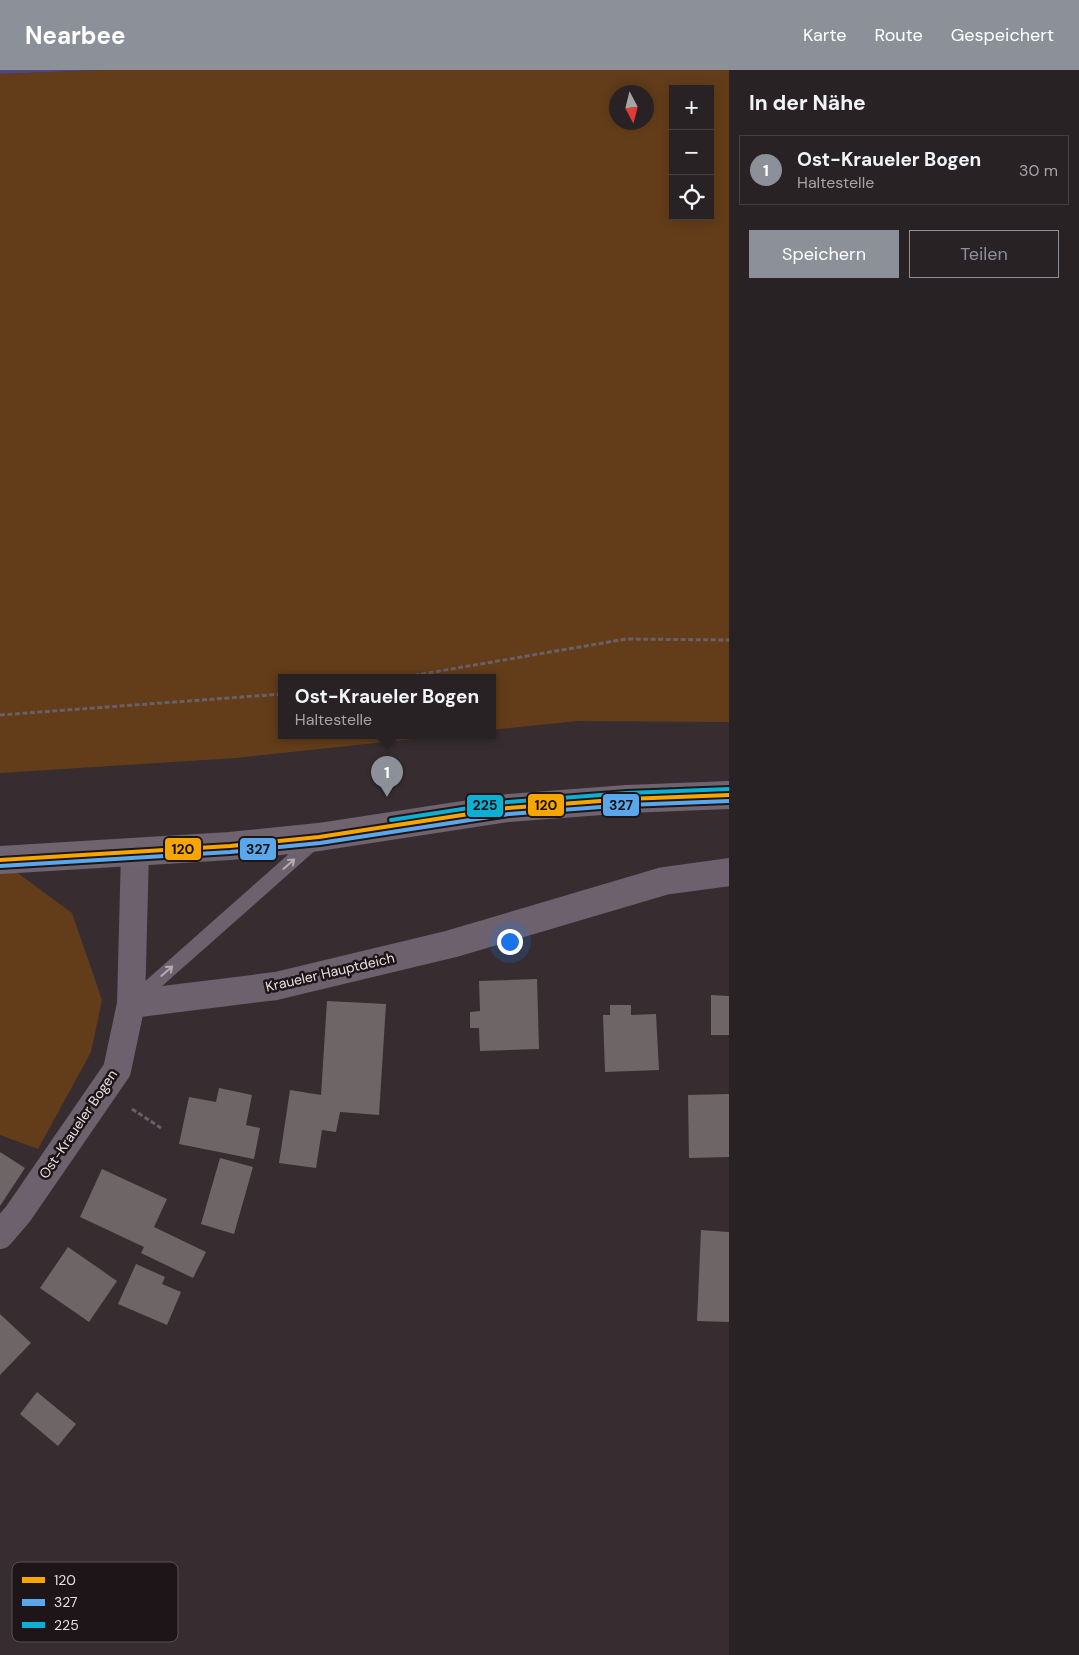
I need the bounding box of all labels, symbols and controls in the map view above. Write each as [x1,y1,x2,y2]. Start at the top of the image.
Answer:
text: Nearbee [25,20,125,51]
text: Karte [803,23,847,47]
text: Route [875,23,923,47]
text: Gespeichert [951,23,1054,47]
north arrow [609,85,654,130]
map controls [669,85,714,220]
button: + [669,85,714,130]
text: In der Nähe [749,89,866,117]
button: − [669,130,714,175]
text: Ost-Kraueler Bogen [797,147,981,172]
text: 1 [763,160,769,181]
text: 30 m [1019,160,1058,181]
text: Haltestelle [797,172,874,193]
button: locate [669,175,714,220]
button: Speichern [749,230,899,278]
button: Teilen [909,230,1059,278]
popup [278,674,496,739]
text: Ost-Kraueler Bogen [295,684,479,709]
text: Haltestelle [295,709,372,730]
pin: 1 [371,756,403,797]
line badge: 120 [527,793,565,817]
line badge: 327 [602,793,640,817]
line badge: 225 [466,794,504,818]
text: 225 [473,796,497,814]
text: 120 [535,796,558,814]
text: 327 [609,796,633,814]
line badge: 120 [164,837,202,861]
line badge: 327 [239,837,277,861]
text: 120 [172,840,195,858]
text: 327 [246,840,270,858]
one-way arrow [282,859,295,870]
your location [497,929,523,955]
street label: Kraueler Hauptdeich [264,948,396,996]
one-way arrow [161,965,174,977]
street label: Ost-Kraueler Bogen [35,1066,121,1182]
legend [12,1562,178,1642]
text: 120 [54,1571,76,1589]
text: 327 [54,1593,78,1611]
text: 225 [54,1616,79,1634]

